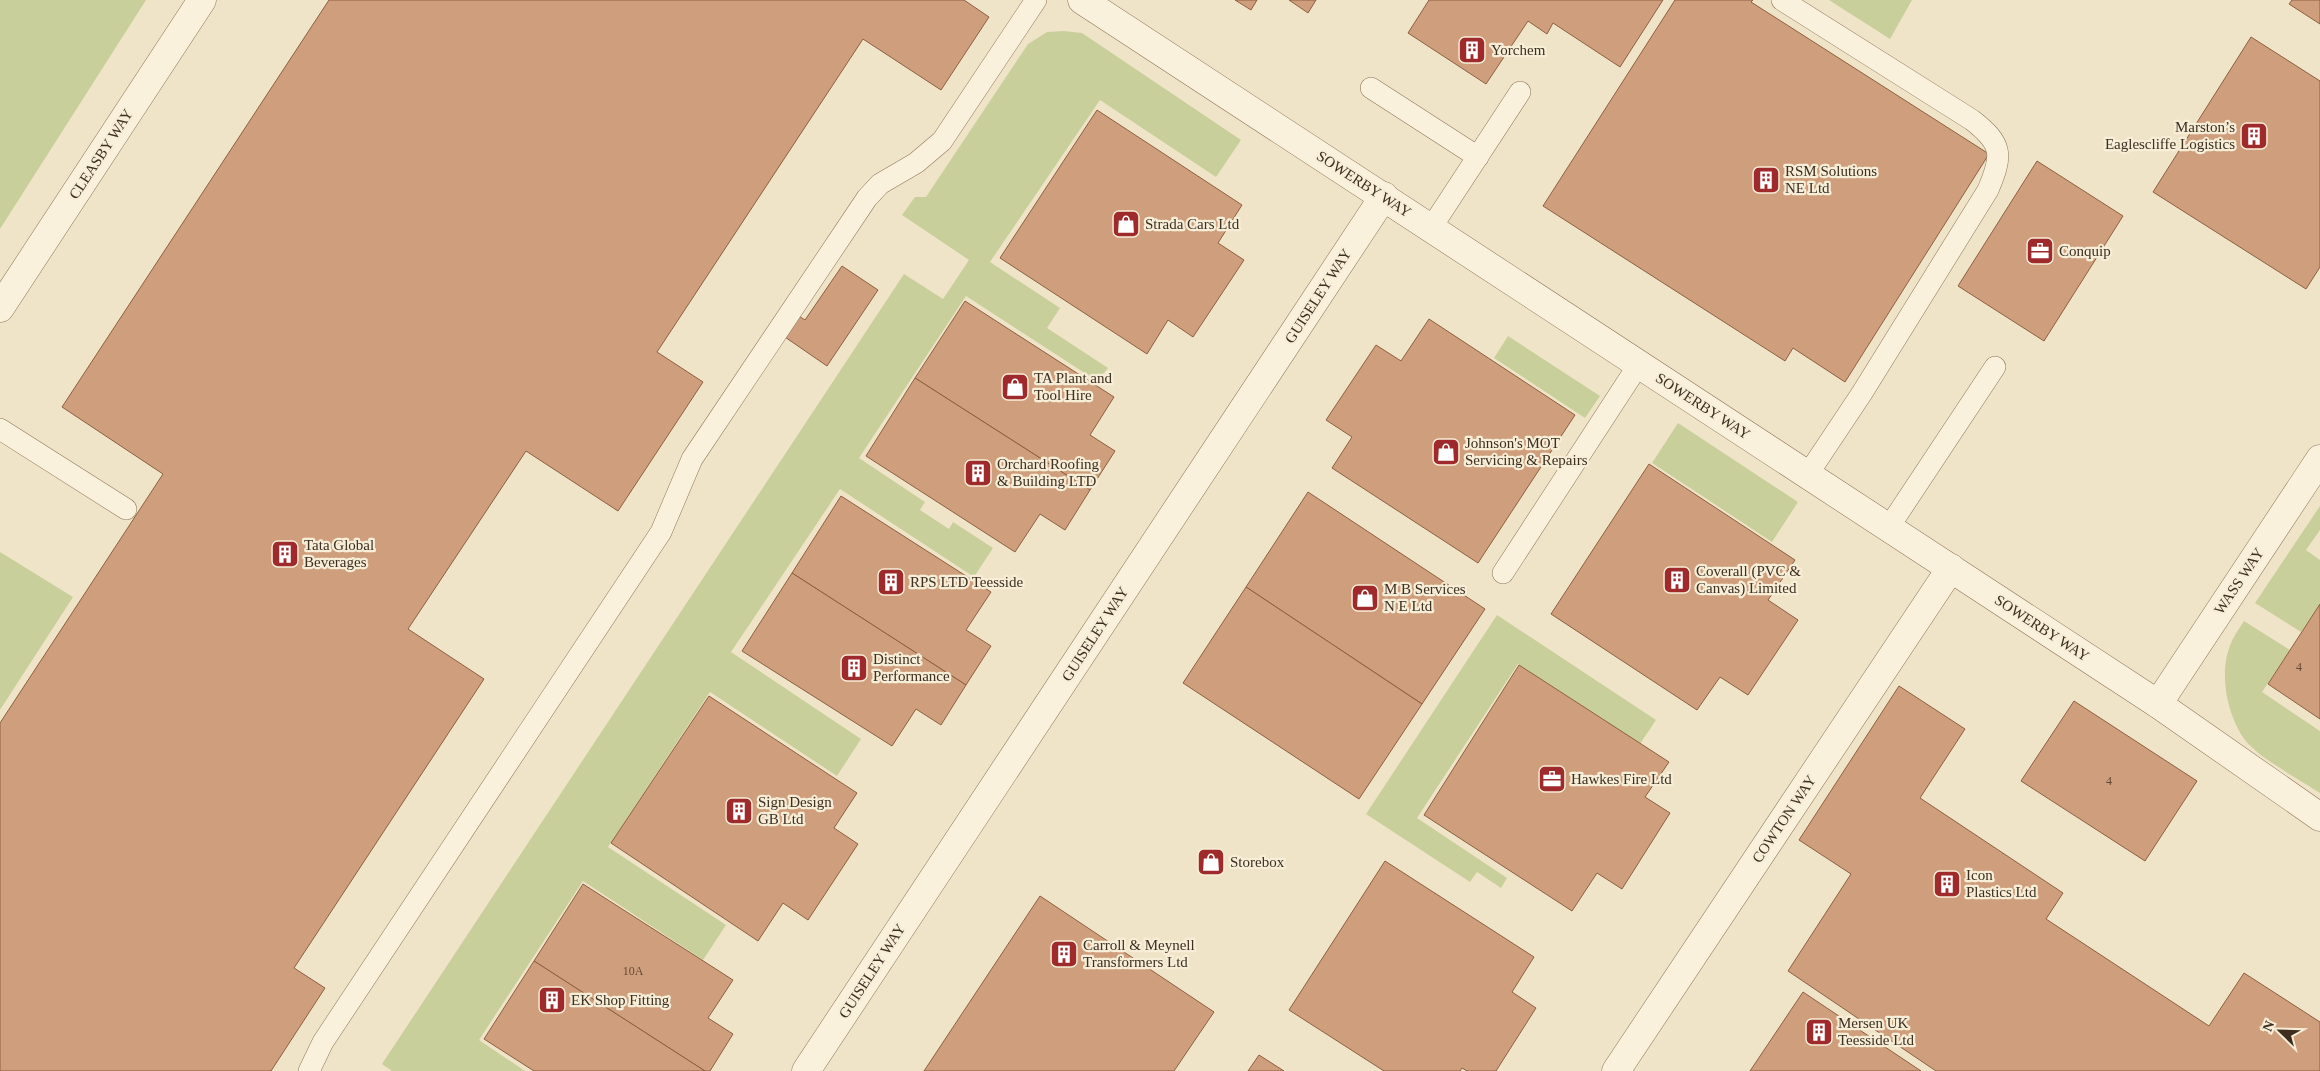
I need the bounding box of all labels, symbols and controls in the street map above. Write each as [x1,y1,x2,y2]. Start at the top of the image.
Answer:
building icon: Yorchem [1457,35,1487,65]
place label: Yorchem [1491,42,1546,58]
street label: CLEASBY WAY [66,106,136,202]
place label: Marston’s Eaglescliffe Logistics [2105,119,2235,152]
building icon: Marston’s Eaglescliffe Logistics [2239,121,2269,151]
street label: SOWERBY WAY [1314,148,1414,220]
place label: RSM Solutions NE Ltd [1785,163,1877,196]
building icon: RSM Solutions NE Ltd [1751,165,1781,195]
shop icon: Strada Cars Ltd [1111,209,1141,239]
place label: Strada Cars Ltd [1145,216,1240,232]
office icon: Conquip [2025,236,2055,266]
place label: Conquip [2059,243,2111,259]
street label: GUISELEY WAY [1282,246,1354,346]
place label: TA Plant and Tool Hire [1034,370,1112,403]
street label: SOWERBY WAY [1653,370,1753,442]
shop icon: TA Plant and Tool Hire [1000,372,1030,402]
place label: Johnson's MOT Servicing & Repairs [1465,435,1588,468]
shop icon: Johnson's MOT Servicing & Repairs [1431,437,1461,467]
place label: Orchard Roofing & Building LTD [997,456,1100,489]
building icon: Orchard Roofing & Building LTD [963,458,993,488]
place label: Tata Global Beverages [304,537,374,570]
building icon: Tata Global Beverages [270,539,300,569]
street label: WASS WAY [2211,545,2267,617]
place label: Coverall (PVC & Canvas) Limited [1696,563,1801,597]
building icon: Coverall (PVC & Canvas) Limited [1662,565,1692,595]
building icon: RPS LTD Teesside [876,567,906,597]
place label: RPS LTD Teesside [910,574,1023,590]
place label: M B Services N E Ltd [1384,581,1466,614]
shop icon: M B Services N E Ltd [1350,583,1380,613]
street label: GUISELEY WAY [1059,584,1131,684]
street label: SOWERBY WAY [1992,592,2092,664]
place label: Distinct Performance [873,651,950,684]
building icon: Distinct Performance [839,653,869,683]
house number: 4 [2296,660,2302,674]
office icon: Hawkes Fire Ltd [1537,764,1567,794]
place label: Hawkes Fire Ltd [1571,771,1672,787]
street label: COWTON WAY [1749,772,1819,866]
house number: 4 [2106,774,2112,788]
place label: Sign Design GB Ltd [758,794,832,827]
building icon: Sign Design GB Ltd [724,796,754,826]
shop icon: Storebox [1196,847,1226,877]
place label: Storebox [1230,854,1285,870]
place label: Icon Plastics Ltd [1966,867,2037,900]
building icon: Icon Plastics Ltd [1932,869,1962,899]
street label: GUISELEY WAY [836,921,908,1021]
place label: Carroll & Meynell Transformers Ltd [1083,937,1195,970]
building icon: Carroll & Meynell Transformers Ltd [1049,939,1079,969]
house number: 10A [623,964,644,978]
building icon: EK Shop Fitting [537,985,567,1015]
place label: EK Shop Fitting [571,992,670,1008]
north arrow [2255,1006,2305,1056]
place label: Mersen UK Teesside Ltd [1838,1015,1915,1048]
building icon: Mersen UK Teesside Ltd [1804,1017,1834,1047]
text: N [2260,1019,2277,1034]

